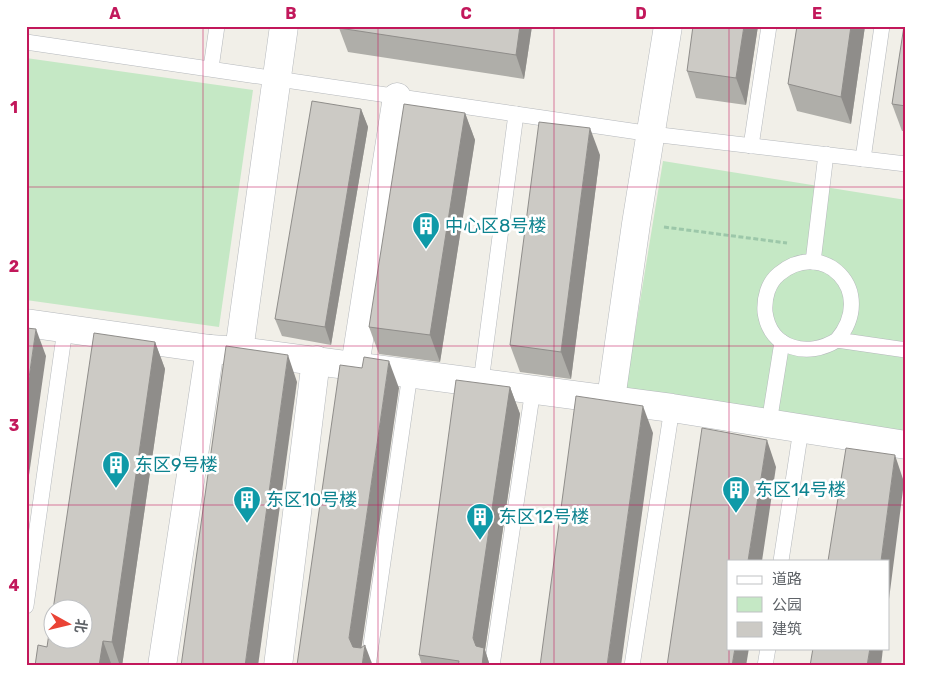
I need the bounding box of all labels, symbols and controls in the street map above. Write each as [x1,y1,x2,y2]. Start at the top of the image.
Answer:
text: A [109,4,121,23]
text: B [285,4,297,23]
text: C [460,4,472,23]
text: D [635,4,647,23]
text: E [812,4,822,23]
text: 1 [10,98,18,117]
building icon: 中心区8号楼 [411,211,441,250]
place label: 中心区8号楼 [445,215,546,237]
text: 2 [9,257,19,276]
text: 3 [9,416,19,435]
building icon: 东区9号楼 [101,450,131,489]
place label: 东区9号楼 [135,454,218,476]
building icon: 东区14号楼 [721,475,751,514]
place label: 东区14号楼 [755,479,846,501]
building icon: 东区10号楼 [232,485,262,524]
place label: 东区10号楼 [266,489,357,511]
building icon: 东区12号楼 [465,502,495,541]
place label: 东区12号楼 [499,506,589,528]
legend [727,560,890,650]
text: 道路 [772,570,802,588]
text: 4 [9,576,20,595]
text: 公园 [772,596,802,614]
north arrow [42,600,92,650]
text: 北 [71,618,90,634]
text: 建筑 [772,620,802,638]

